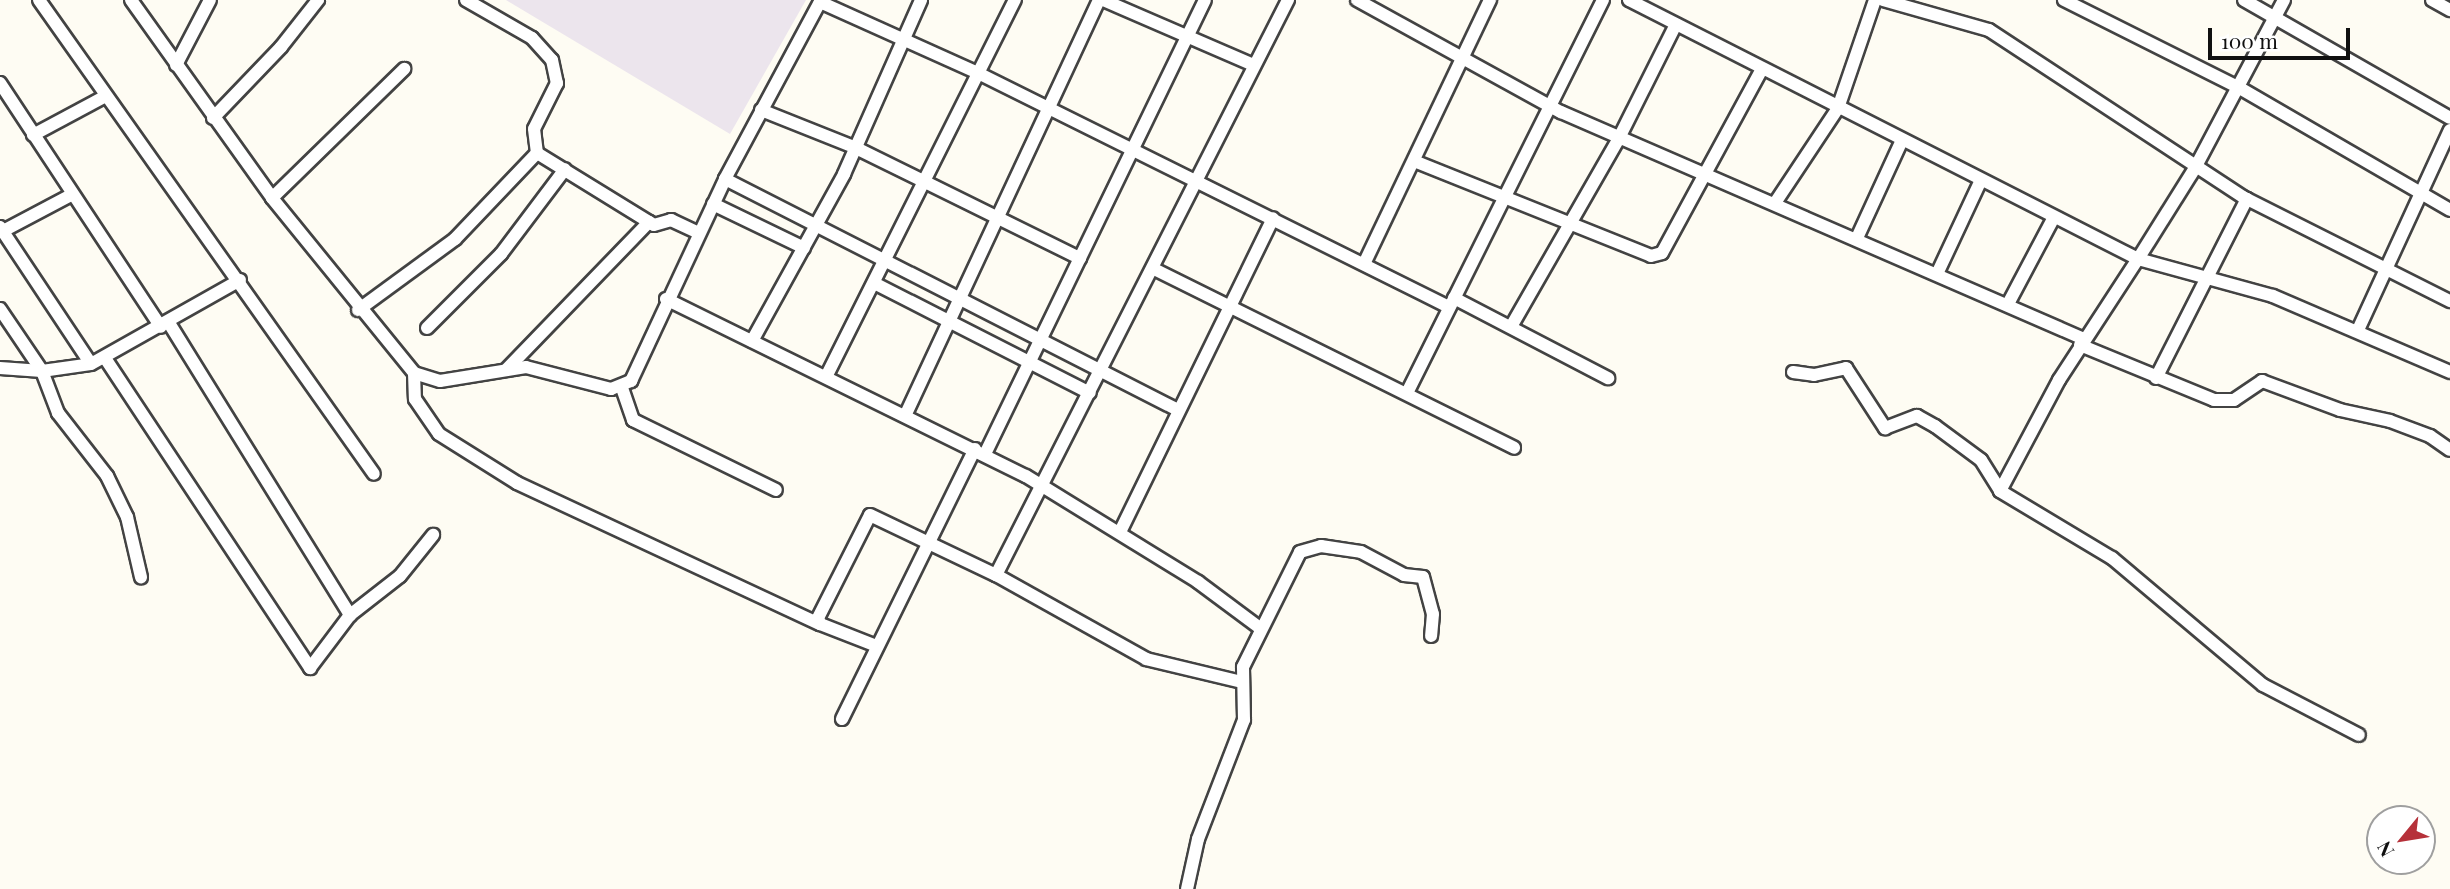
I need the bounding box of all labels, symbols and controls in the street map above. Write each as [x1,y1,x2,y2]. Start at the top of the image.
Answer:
scale bar [2212,14,2354,58]
text: 100 m [2221,26,2278,54]
north arrow [2366,805,2436,875]
text: N [2370,837,2399,862]

